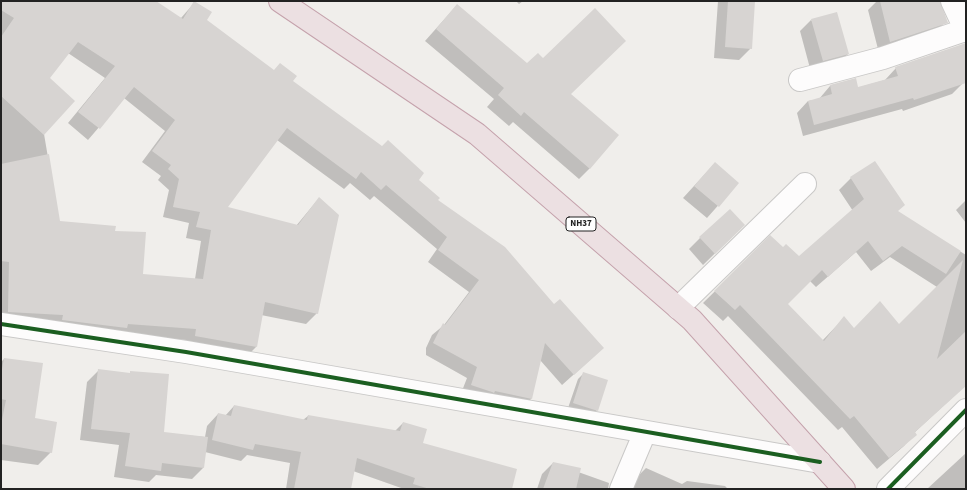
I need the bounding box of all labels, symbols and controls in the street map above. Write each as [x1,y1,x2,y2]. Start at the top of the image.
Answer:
road number: NH37 [566,217,596,231]

